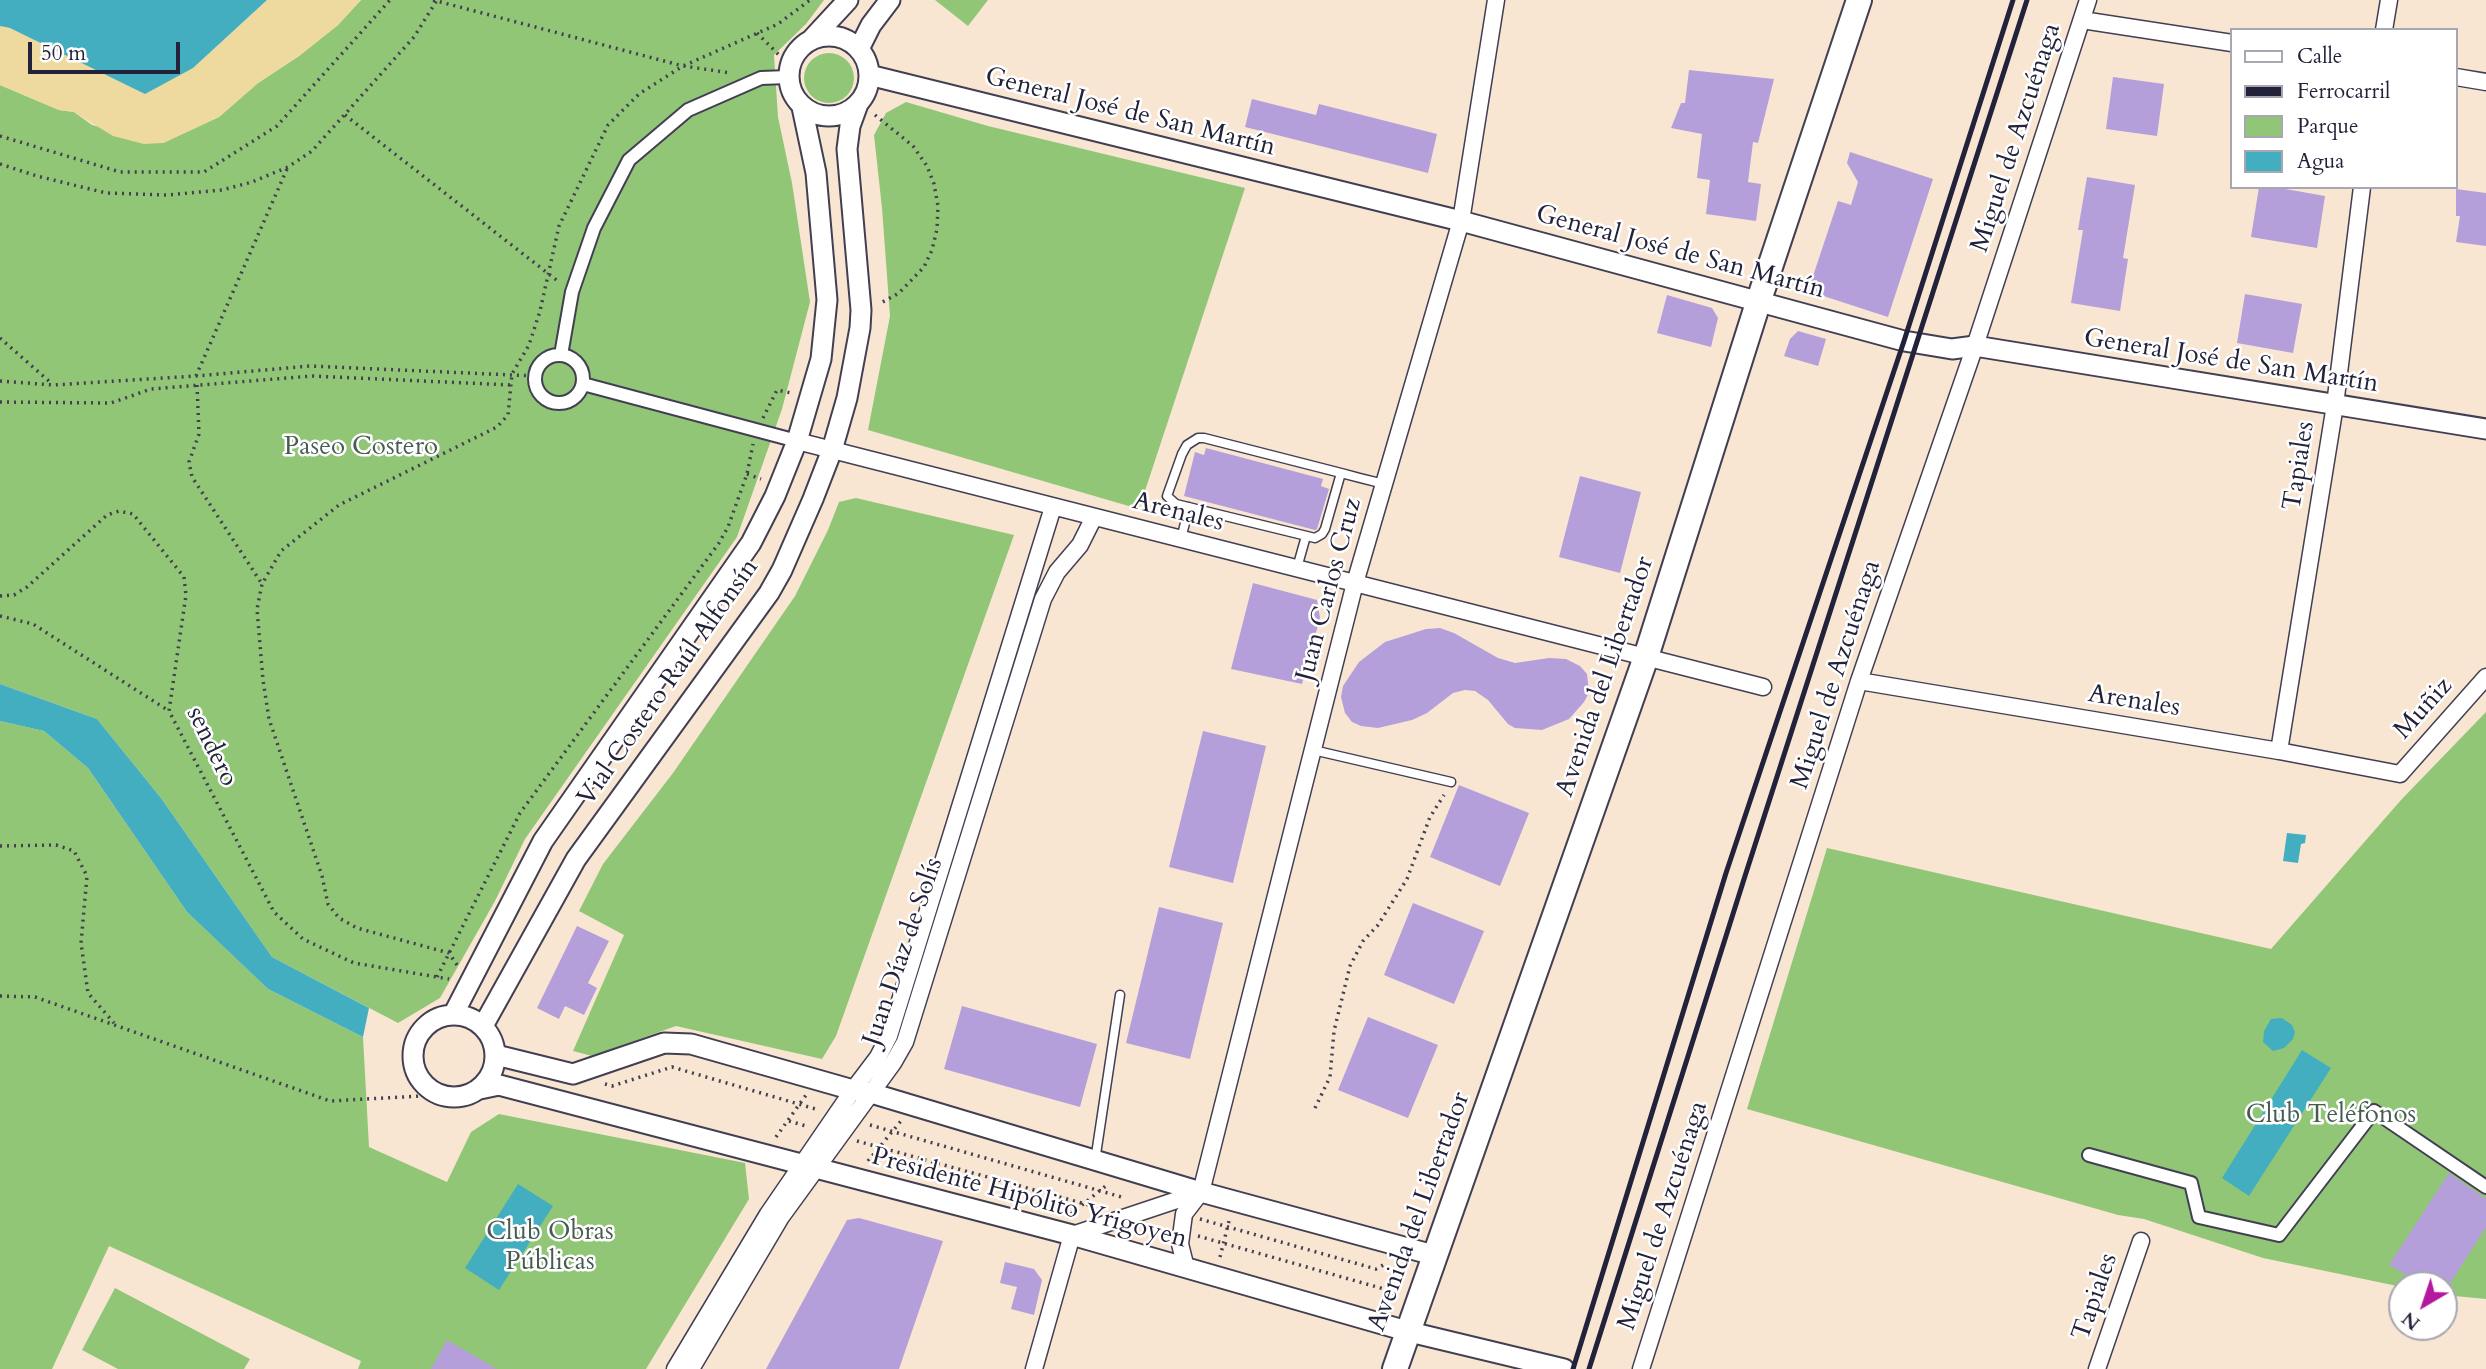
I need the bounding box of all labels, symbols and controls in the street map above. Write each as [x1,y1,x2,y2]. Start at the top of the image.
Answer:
street label: Miguel de Azcuénaga [1965,20,2069,256]
scale bar [32,28,184,72]
legend [2230,28,2458,189]
text: 50 m [41,39,86,68]
text: Calle [2297,42,2342,71]
street label: General José de San Martín [982,62,1278,164]
text: Ferrocarril [2297,77,2390,106]
text: Parque [2297,112,2358,141]
text: Agua [2297,147,2344,176]
street label: General José de San Martín [1532,199,1828,307]
street label: General José de San Martín [2082,323,2380,401]
street label: Tapiales [2278,419,2322,513]
park label: Paseo Costero [284,432,438,464]
street label: Arenales [1129,487,1227,539]
street label: Juan Carlos Cruz [1291,495,1369,685]
street label: Avenida del Libertador [1550,553,1662,801]
street label: Vial Costero Raúl Alfonsín [572,554,766,812]
street label: Miguel de Azcuénaga [1785,557,1889,793]
street label: Muñiz [2388,672,2460,746]
street label: Arenales [2086,679,2182,725]
street label: sendero [178,702,244,792]
street label: Juan Díaz de Solís [857,854,951,1050]
street label: Avenida del Libertador [1362,1088,1478,1336]
street label: Miguel de Azcuénaga [1612,1098,1716,1334]
park label: Club Teléfonos [2246,1100,2416,1132]
street label: Presidente Hipólito Yrigoyen [868,1142,1190,1256]
park label: Club Obras Públicas [486,1217,614,1278]
street label: Tapiales [2067,1249,2125,1345]
north arrow [2388,1271,2458,1341]
text: N [2396,1305,2426,1336]

